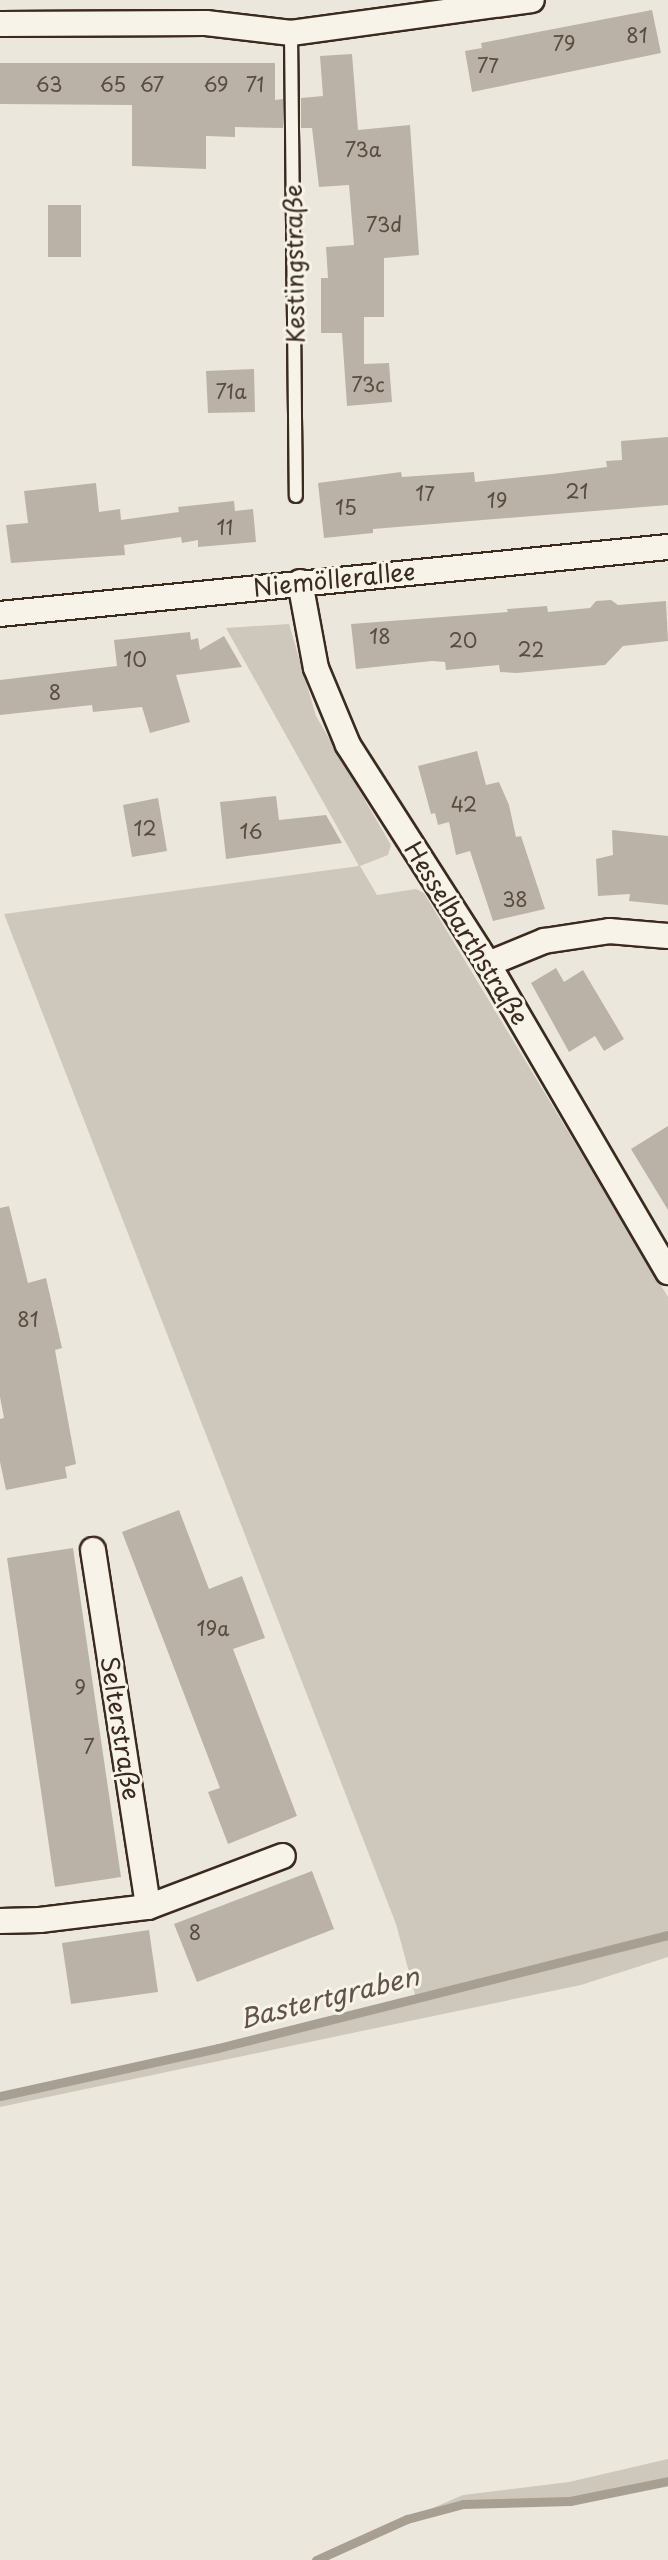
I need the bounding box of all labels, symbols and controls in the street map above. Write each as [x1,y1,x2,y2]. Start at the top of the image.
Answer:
house number: 81 [626,23,648,47]
house number: 79 [553,31,575,55]
house number: 77 [477,53,499,77]
house number: 63 [36,72,62,96]
house number: 65 [100,72,126,96]
house number: 67 [140,72,164,96]
house number: 69 [203,72,229,96]
house number: 71 [246,72,264,96]
house number: 73a [345,137,381,161]
street label: Kestingstraße [278,184,310,344]
house number: 73d [366,212,402,236]
house number: 73c [351,372,385,396]
house number: 71a [215,379,247,403]
house number: 21 [565,479,589,503]
house number: 17 [415,481,435,505]
house number: 19 [487,488,507,512]
house number: 15 [335,495,357,519]
house number: 11 [217,515,233,539]
street label: Niemöllerallee [252,556,416,602]
house number: 18 [369,624,391,648]
house number: 20 [449,628,477,652]
house number: 22 [518,637,544,661]
house number: 10 [123,647,147,671]
house number: 8 [49,680,61,704]
house number: 42 [451,792,477,816]
house number: 12 [133,816,157,840]
house number: 16 [240,819,262,843]
street label: Hesselbarthstraße [399,836,535,1030]
house number: 38 [502,887,528,911]
house number: 81 [17,1307,39,1331]
house number: 19a [197,1616,229,1640]
street label: Selterstraße [95,1654,147,1802]
house number: 9 [74,1675,86,1699]
house number: 7 [83,1734,95,1758]
house number: 8 [189,1920,201,1944]
water label: Bastertgraben [236,1960,422,2034]

